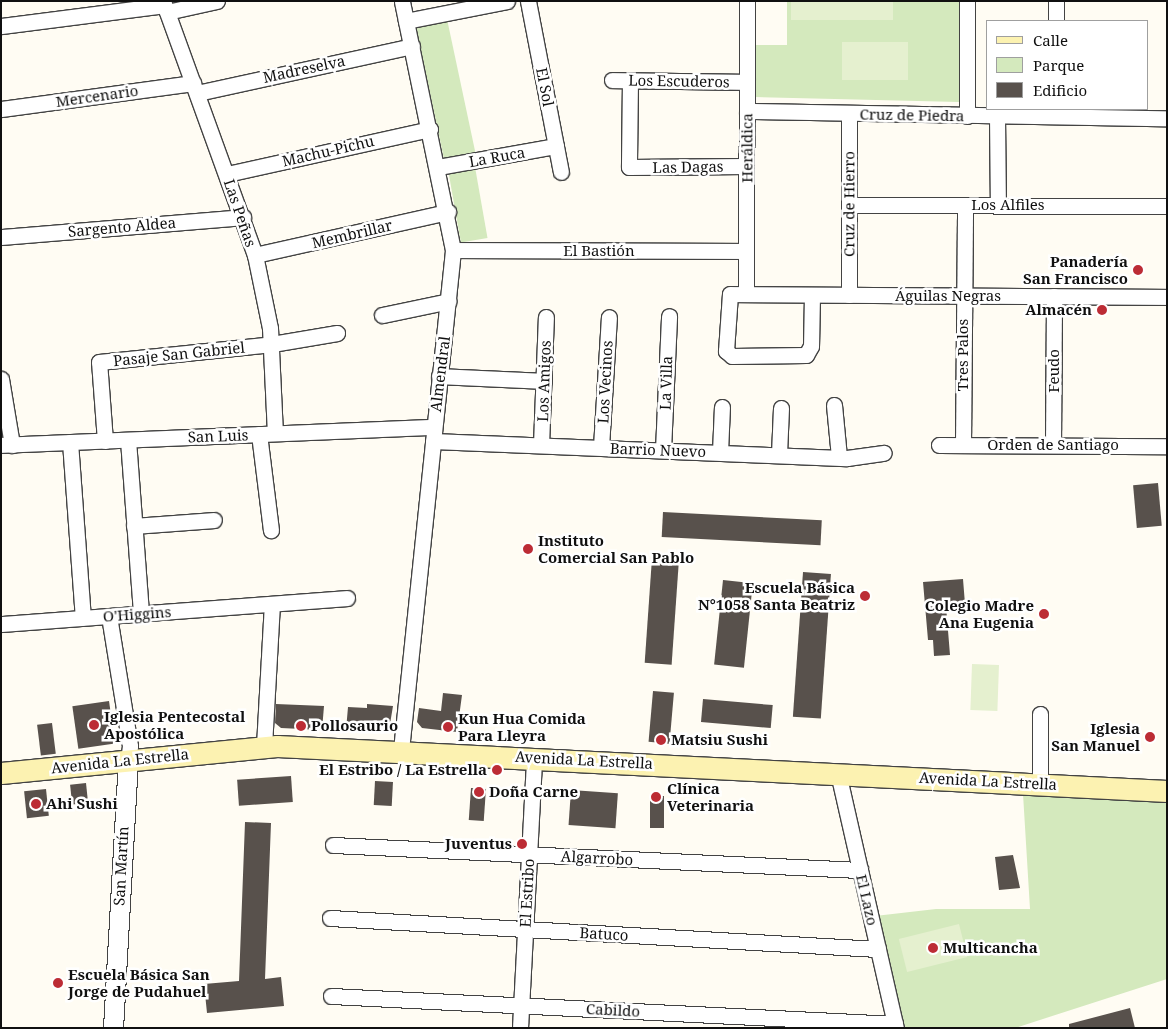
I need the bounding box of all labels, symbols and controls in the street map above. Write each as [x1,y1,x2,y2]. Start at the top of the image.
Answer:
legend [986,20,1148,110]
text: Calle [1033,30,1068,50]
street label: Madreselva [261,52,347,86]
text: Parque [1033,55,1084,75]
street label: El Sol [532,66,558,108]
street label: Los Escuderos [628,71,730,91]
text: Edificio [1033,80,1087,100]
street label: Mercenario [55,81,139,111]
street label: Cruz de Piedra [859,105,965,125]
street label: Heráldica [738,113,756,183]
street label: Machu-Pichu [280,132,376,170]
street label: La Ruca [467,143,527,171]
street label: Cruz de Hierro [840,151,858,257]
street label: Las Dagas [652,157,724,177]
street label: Las Peñas [220,177,260,249]
street label: Los Alfiles [971,196,1045,214]
street label: Sargento Aldea [67,213,177,241]
street label: Membrillar [310,216,394,252]
street label: El Bastión [563,242,635,260]
place label: Panadería San Francisco [1023,252,1128,287]
marker: Panadería San Francisco [1132,264,1144,276]
street label: Águilas Negras [895,287,1001,305]
place label: Almacén [1025,301,1092,319]
marker: Almacén [1096,304,1108,316]
street label: Tres Palos [954,319,972,391]
street label: Almendral [426,335,454,413]
street label: Pasaje San Gabriel [112,338,246,370]
street label: Los Amigos [534,340,554,422]
street label: Los Vecinos [594,340,616,424]
street label: Feudo [1045,349,1063,393]
street label: La Villa [656,356,676,410]
street label: San Luis [187,426,249,446]
street label: Orden de Santiago [987,436,1119,454]
street label: Barrio Nuevo [610,439,706,461]
place label: Instituto Comercial San Pablo [538,531,694,566]
marker: Instituto Comercial San Pablo [522,543,534,555]
place label: Escuela Básica N°1058 Santa Beatriz [698,578,855,613]
marker: Escuela Básica N°1058 Santa Beatriz [859,590,871,602]
place label: Colegio Madre Ana Eugenia [925,596,1034,631]
street label: O'Higgins [102,603,172,625]
marker: Colegio Madre Ana Eugenia [1038,608,1050,620]
place label: Iglesia Pentecostal Apostólica [104,707,245,742]
place label: Kun Hua Comida Para Lleyra [458,709,586,744]
place label: Pollosaurio [311,717,398,735]
marker: Iglesia Pentecostal Apostólica [88,719,100,731]
place label: Iglesia San Manuel [1051,719,1140,754]
marker: Pollosaurio [295,720,307,732]
marker: Kun Hua Comida Para Lleyra [442,721,454,733]
place label: Matsiu Sushi [671,731,768,749]
marker: Iglesia San Manuel [1144,731,1156,743]
marker: Matsiu Sushi [655,734,667,746]
street label: Avenida La Estrella [50,745,190,777]
street label: Avenida La Estrella [514,747,654,773]
place label: El Estribo / La Estrella [319,761,487,779]
marker: El Estribo / La Estrella [491,764,503,776]
street label: Avenida La Estrella [918,768,1058,794]
place label: Clínica Veterinaria [667,779,754,814]
place label: Doña Carne [489,783,578,801]
marker: Doña Carne [473,786,485,798]
marker: Clínica Veterinaria [649,790,663,804]
place label: Ahi Sushi [46,795,118,813]
marker: Ahi Sushi [30,798,42,810]
street label: San Martín [110,826,132,906]
place label: Juventus [445,835,512,853]
marker: Juventus [516,838,528,850]
street label: Algarrobo [560,847,634,869]
street label: El Estribo [516,858,538,928]
street label: El Lazo [852,873,882,927]
street label: Batuco [579,924,629,944]
place label: Multicancha [943,939,1038,957]
marker: Multicancha [927,942,939,954]
place label: Escuela Básica San Jorge de Pudahuel [68,965,210,1000]
marker: Escuela Básica San Jorge de Pudahuel [52,977,64,989]
street label: Cabildo [585,1000,641,1020]

